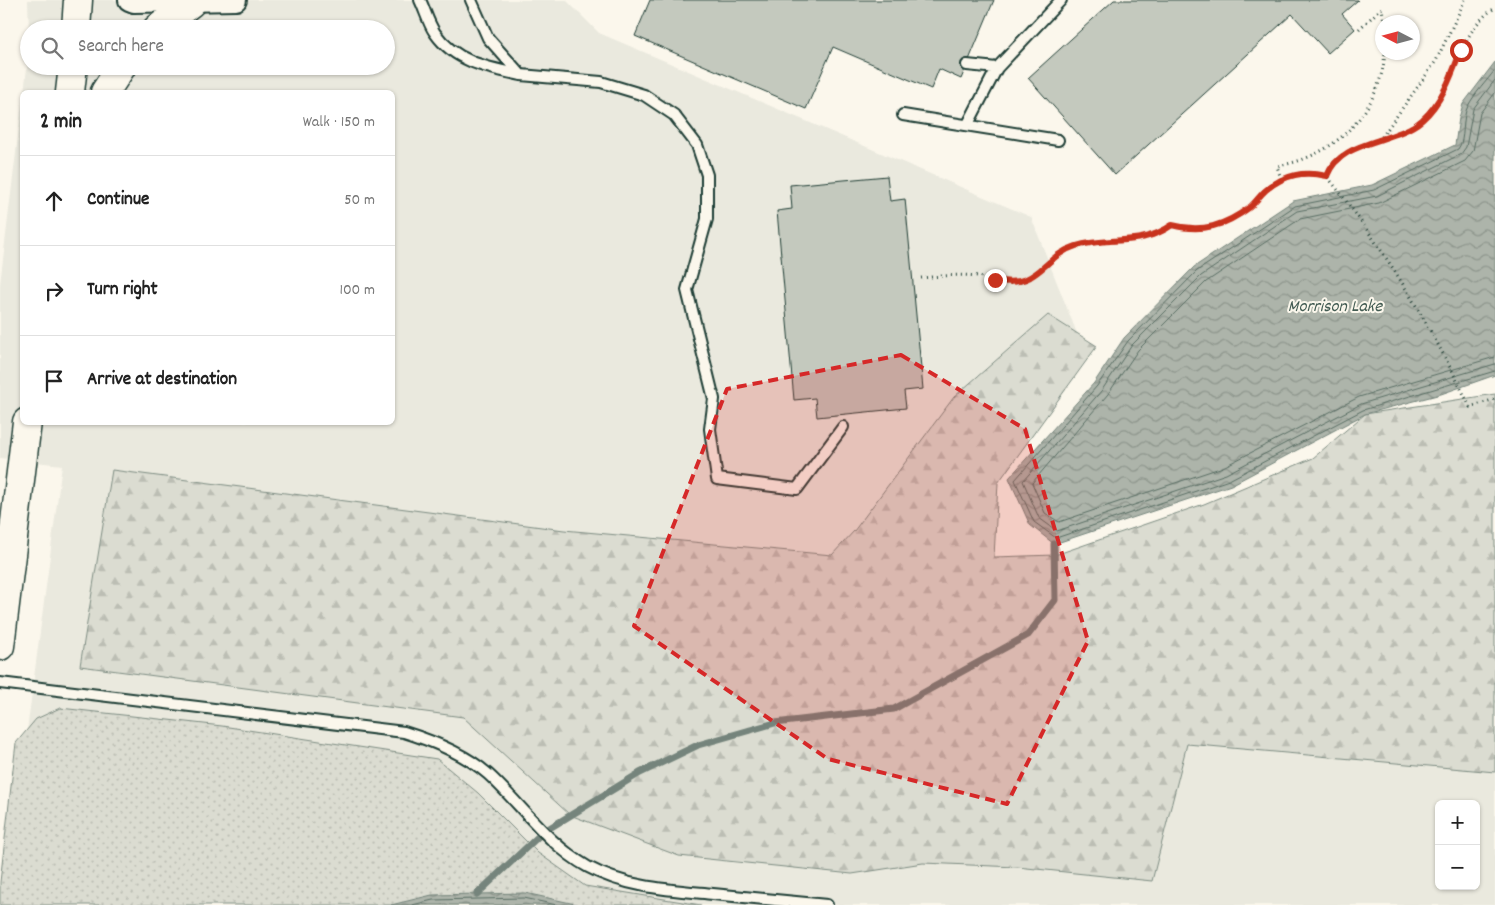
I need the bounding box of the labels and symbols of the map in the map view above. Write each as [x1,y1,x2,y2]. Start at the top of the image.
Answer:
north arrow [1375,15,1420,60]
route start [1450,39,1473,62]
route end [984,269,1007,292]
water label: Morrison Lake [1288,295,1383,320]

